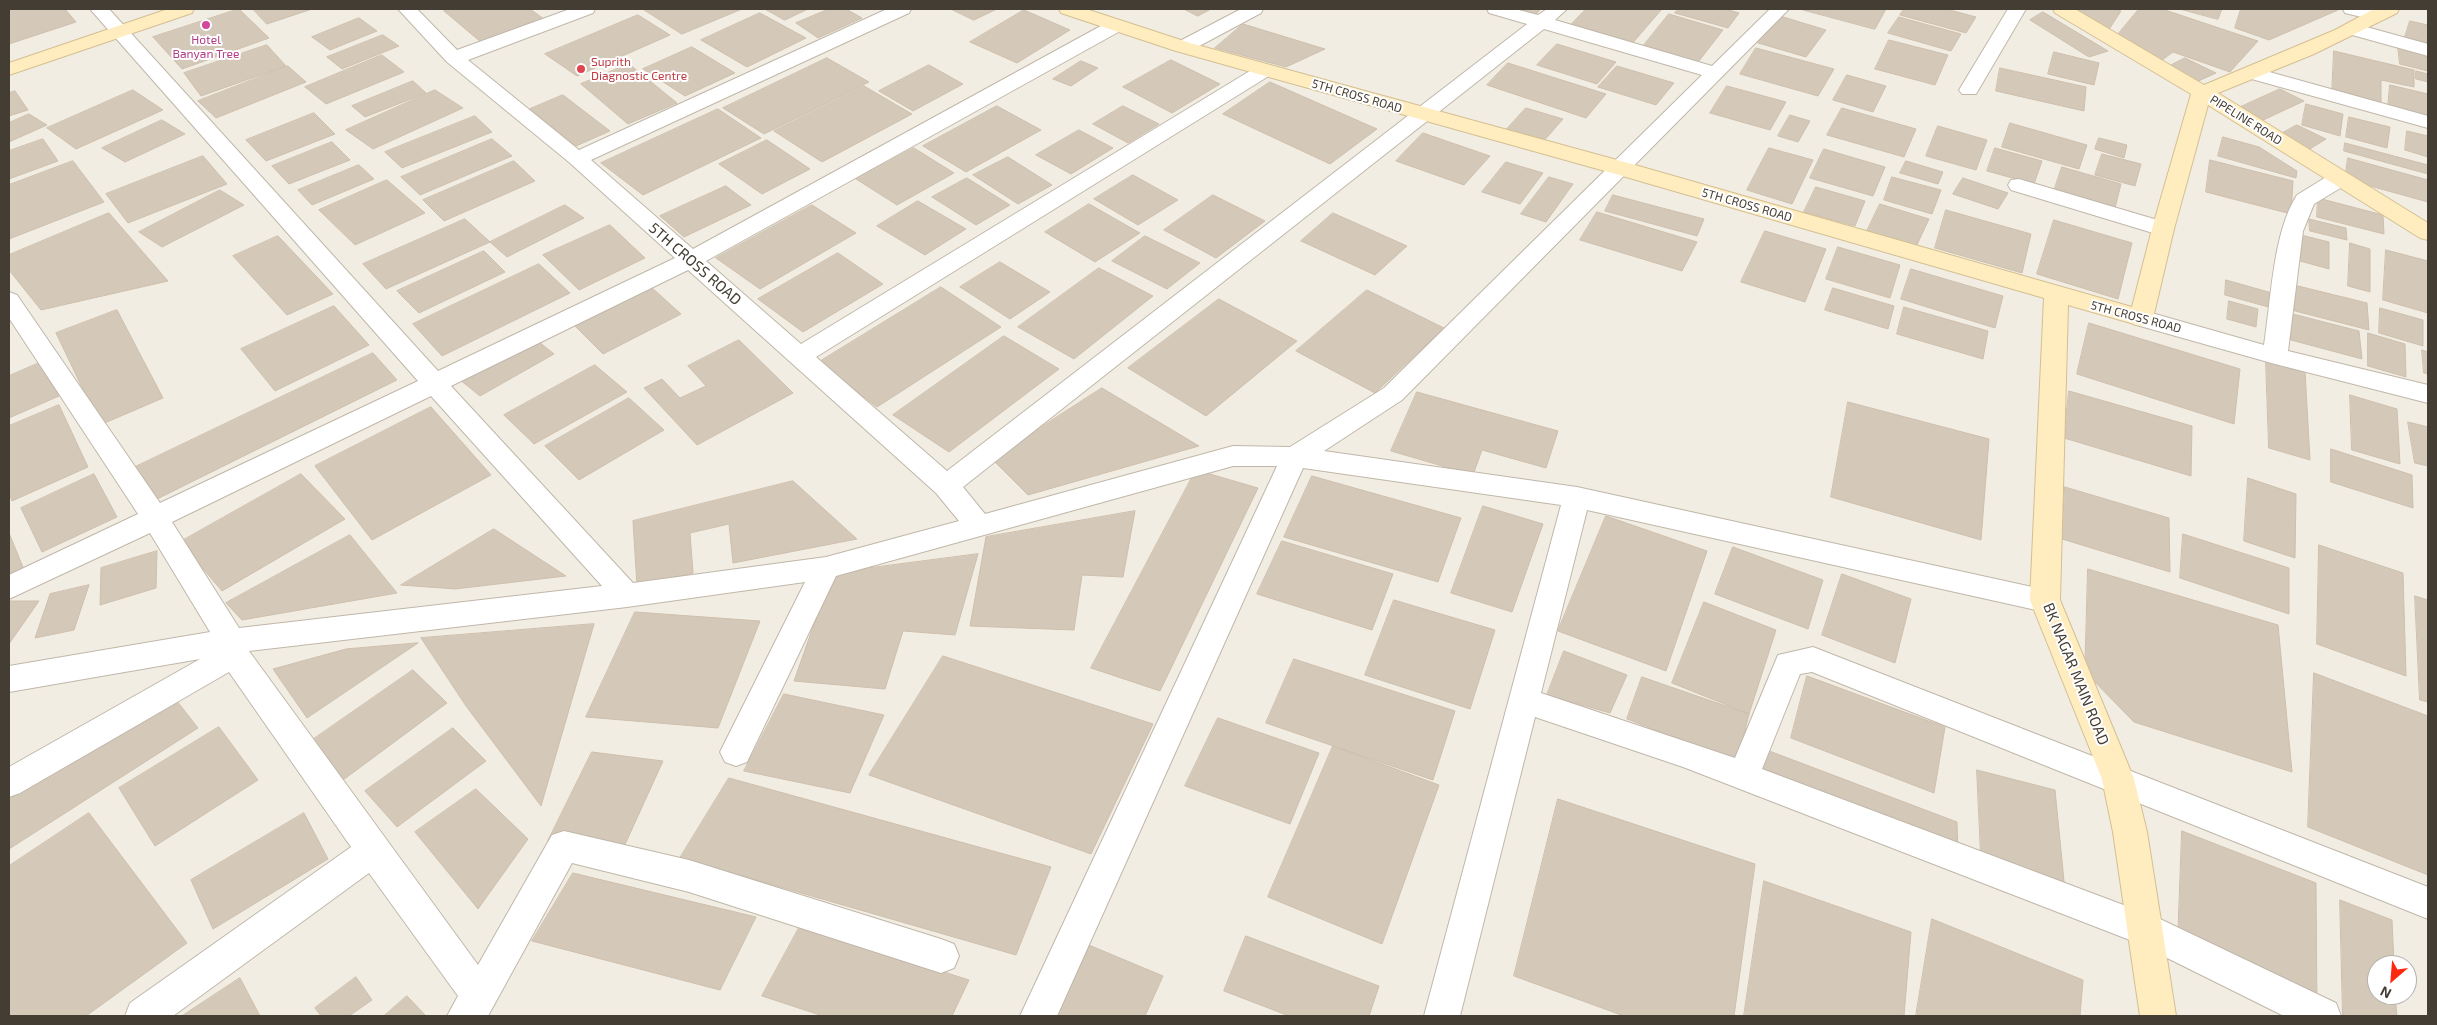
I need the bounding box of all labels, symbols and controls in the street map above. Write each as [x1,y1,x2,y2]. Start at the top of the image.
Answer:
marker: Hotel Banyan Tree [200,19,212,31]
place label: Hotel Banyan Tree [173,33,239,61]
place label: Suprith Diagnostic Centre [591,55,687,83]
marker: Suprith Diagnostic Centre [575,63,587,75]
street label: 5TH CROSS ROAD [1310,76,1404,116]
street label: PIPELINE ROAD [2207,92,2285,148]
street label: 5TH CROSS ROAD [1700,185,1794,225]
street label: 5TH CROSS ROAD [645,219,745,309]
street label: 5TH CROSS ROAD [2089,298,2183,336]
street label: BK NAGAR MAIN ROAD [2039,600,2113,748]
north arrow [2367,955,2417,1005]
text: N [2377,983,2394,1003]

